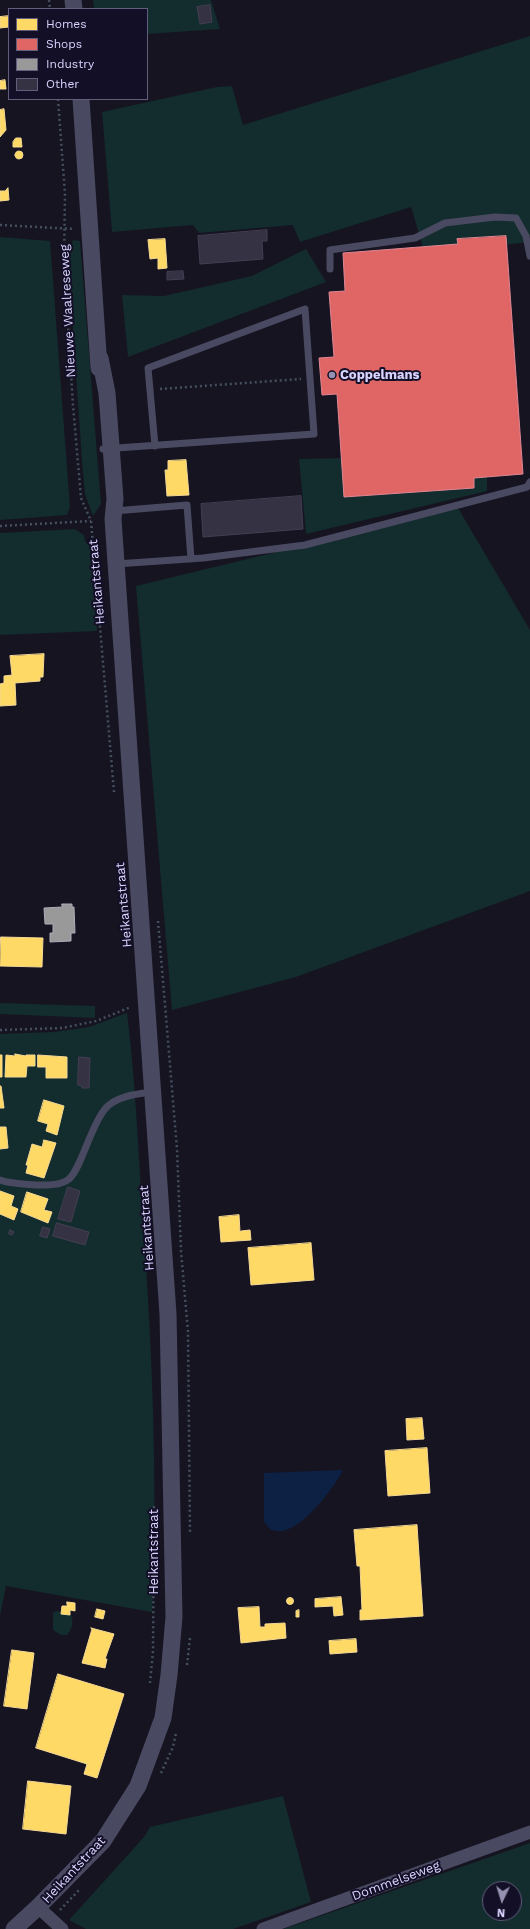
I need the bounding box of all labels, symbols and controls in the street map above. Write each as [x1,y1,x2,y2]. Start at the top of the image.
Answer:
legend [8,8,148,100]
text: Homes [46,17,87,31]
text: Shops [46,37,82,51]
text: Industry [46,57,94,71]
text: Other [46,77,79,91]
street label: Nieuwe Waalreseweg [57,244,79,378]
place label: Coppelmans [340,367,419,383]
marker: Coppelmans [327,370,337,380]
street label: Heikantstraat [85,539,109,625]
street label: Heikantstraat [112,862,136,948]
street label: Heikantstraat [136,1185,158,1271]
street label: Heikantstraat [146,1509,162,1595]
street label: Heikantstraat [39,1833,109,1907]
street label: Dommelseweg [350,1858,442,1904]
north arrow [482,1881,522,1921]
text: N [497,1906,506,1919]

